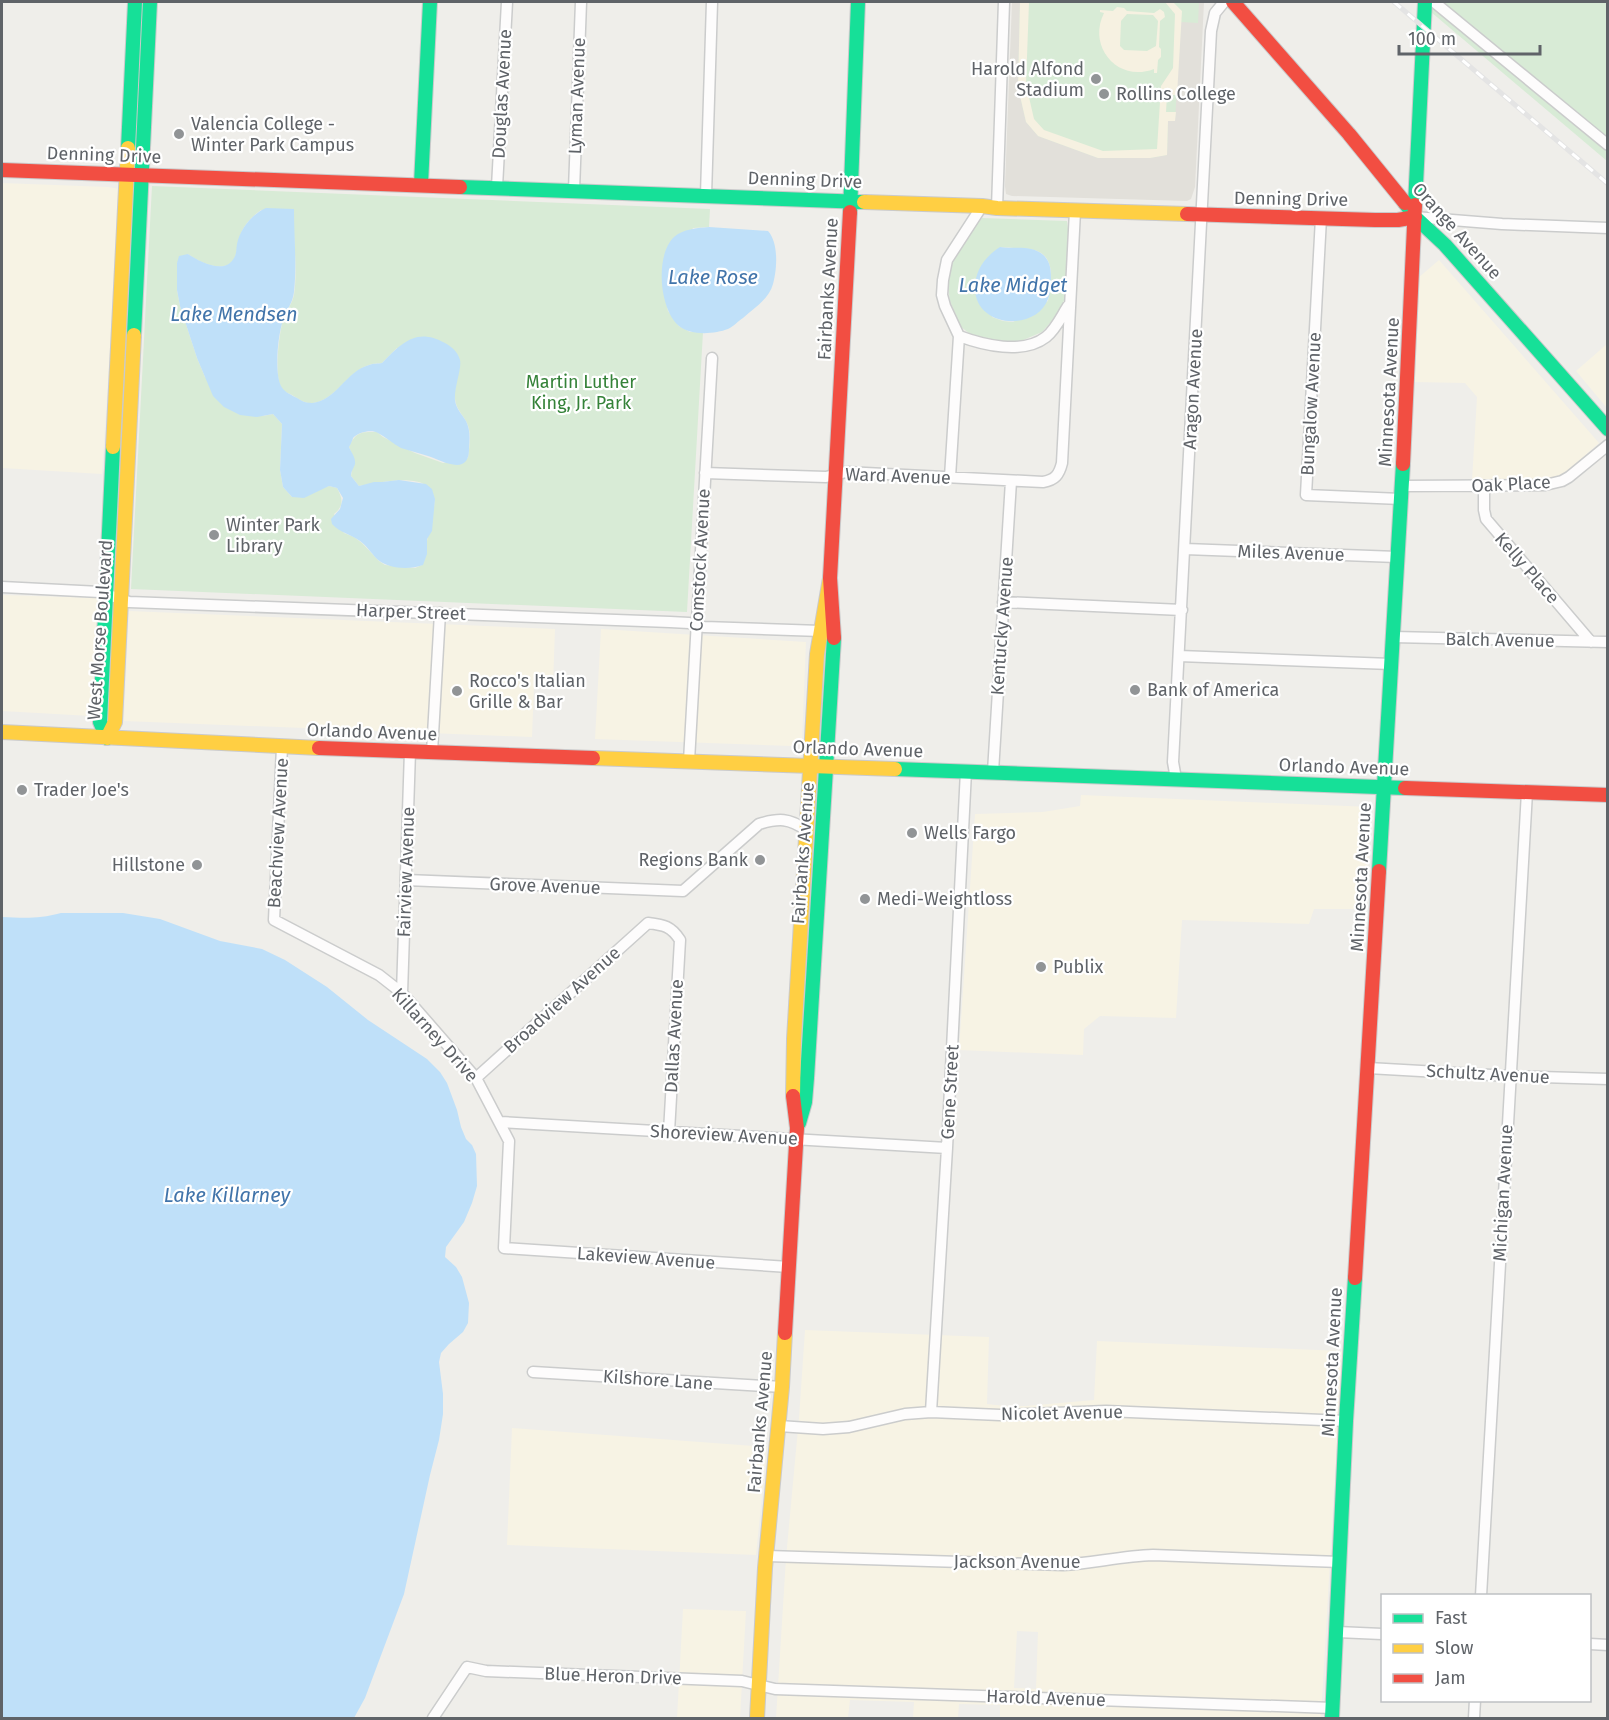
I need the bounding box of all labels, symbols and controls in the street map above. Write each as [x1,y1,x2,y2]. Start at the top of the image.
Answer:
scale bar [1399,18,1540,56]
text: 100 m [1408,28,1456,50]
street label: Douglas Avenue [488,29,516,159]
street label: Lyman Avenue [564,37,590,155]
place label: Harold Alfond Stadium [971,58,1084,101]
marker: Harold Alfond Stadium [1089,72,1103,86]
place label: Rollins College [1116,83,1236,105]
marker: Rollins College [1097,87,1111,101]
place label: Valencia College - Winter Park Campus [191,113,354,156]
marker: Valencia College - Winter Park Campus [172,127,186,141]
street label: Denning Drive [46,142,162,168]
street label: Denning Drive [747,167,863,193]
street label: Orange Avenue [1408,178,1506,284]
street label: Denning Drive [1234,187,1348,211]
street label: Fairbanks Avenue [813,217,843,361]
water label: Lake Rose [668,265,758,289]
water label: Lake Midget [959,273,1068,297]
water label: Lake Mendsen [170,302,298,326]
street label: Minnesota Avenue [1374,317,1404,467]
street label: Aragon Avenue [1179,328,1207,450]
street label: Bungalow Avenue [1296,332,1326,476]
park label: Martin Luther King, Jr. Park [526,371,636,414]
street label: Ward Avenue [845,463,951,489]
street label: Oak Place [1471,471,1551,497]
street label: Comstock Avenue [685,488,715,632]
place label: Winter Park Library [226,514,320,557]
marker: Winter Park Library [207,528,221,542]
street label: Kelly Place [1490,528,1564,608]
street label: West Morse Boulevard [83,539,117,721]
street label: Miles Avenue [1237,540,1345,566]
street label: Kentucky Avenue [986,556,1018,696]
street label: Harper Street [356,599,467,625]
street label: Balch Avenue [1445,628,1555,652]
place label: Rocco's Italian Grille & Bar [469,670,586,713]
place label: Bank of America [1147,679,1279,701]
marker: Bank of America [1128,683,1142,697]
marker: Rocco's Italian Grille & Bar [450,684,464,698]
street label: Orlando Avenue [306,719,438,745]
street label: Orlando Avenue [792,736,924,762]
street label: Orlando Avenue [1278,754,1410,780]
street label: Beachview Avenue [263,757,293,909]
place label: Trader Joe's [34,779,129,801]
street label: Fairbanks Avenue [787,781,819,925]
marker: Trader Joe's [15,783,29,797]
street label: Minnesota Avenue [1346,802,1376,952]
street label: Fairview Avenue [393,806,419,938]
place label: Wells Fargo [924,822,1016,844]
marker: Wells Fargo [905,826,919,840]
place label: Regions Bank [638,849,749,871]
marker: Regions Bank [753,853,767,867]
place label: Hillstone [112,854,185,876]
marker: Hillstone [190,858,204,872]
street label: Grove Avenue [489,873,601,899]
place label: Medi-Weightloss [877,888,1012,910]
marker: Medi-Weightloss [858,892,872,906]
street label: Broadview Avenue [499,942,625,1058]
place label: Publix [1053,956,1103,978]
marker: Publix [1034,960,1048,974]
street label: Dallas Avenue [660,978,688,1094]
street label: Killarney Drive [387,983,483,1087]
street label: Gene Street [937,1043,964,1140]
street label: Schultz Avenue [1426,1060,1550,1088]
street label: Shoreview Avenue [649,1120,799,1150]
street label: Michigan Avenue [1488,1124,1518,1262]
water label: Lake Killarney [164,1183,291,1207]
street label: Lakeview Avenue [576,1242,716,1274]
street label: Minnesota Avenue [1317,1287,1347,1437]
street label: Fairbanks Avenue [743,1350,777,1494]
street label: Kilshore Lane [602,1365,714,1395]
street label: Nicolet Avenue [1001,1401,1123,1425]
street label: Jackson Avenue [954,1551,1081,1573]
legend [1381,1594,1591,1702]
text: Fast [1435,1607,1468,1629]
text: Slow [1435,1637,1474,1659]
street label: Blue Heron Drive [544,1663,682,1689]
text: Jam [1435,1667,1466,1689]
street label: Harold Avenue [986,1685,1106,1711]

